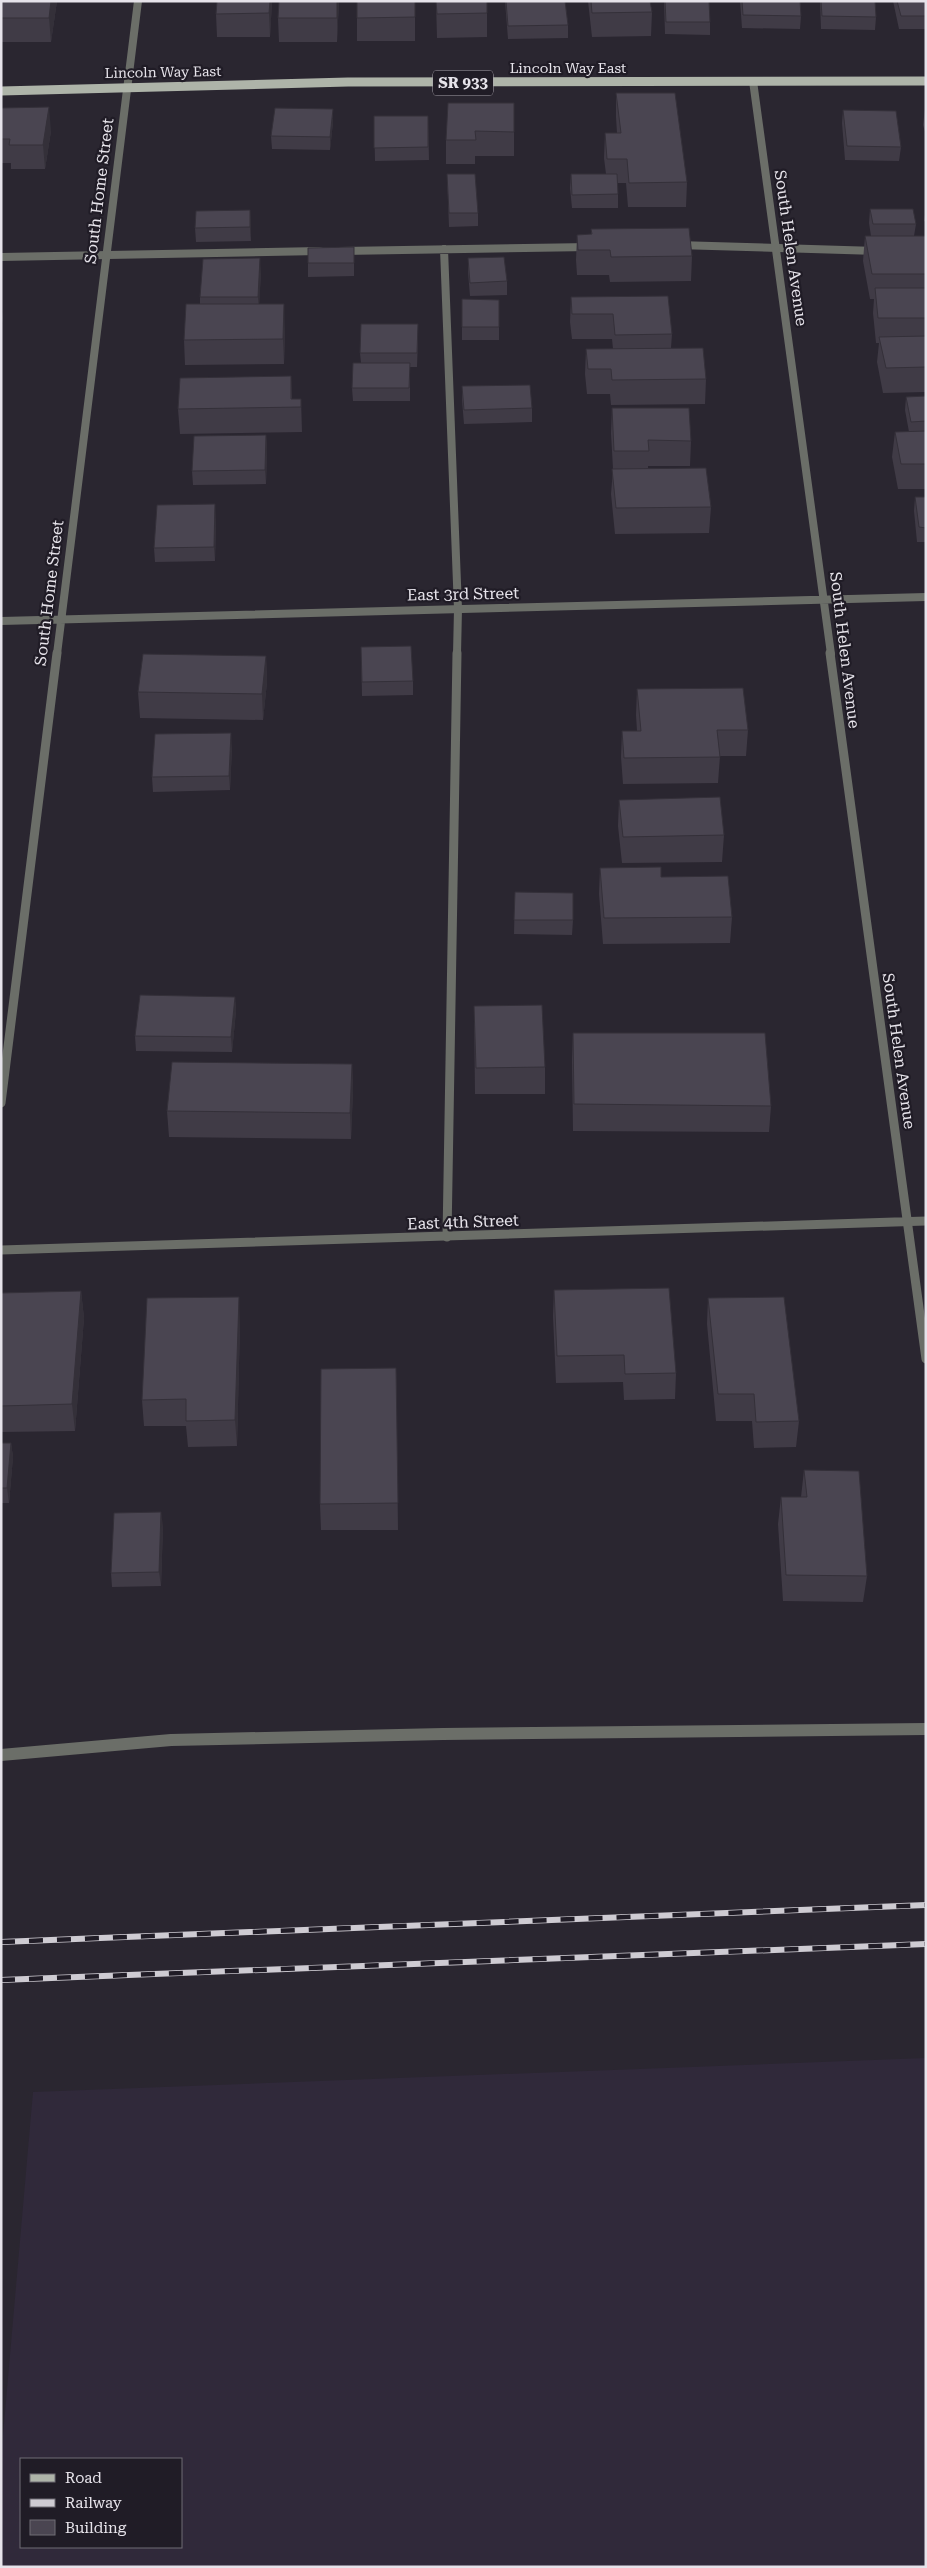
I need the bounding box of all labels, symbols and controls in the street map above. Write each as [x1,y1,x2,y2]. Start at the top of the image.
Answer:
street label: Lincoln Way East [510,60,626,76]
street label: Lincoln Way East [105,63,221,81]
road number: SR 933 [433,70,493,96]
street label: South Home Street [81,117,117,265]
street label: South Helen Avenue [771,169,811,328]
street label: South Home Street [31,519,67,667]
street label: South Helen Avenue [826,571,864,730]
street label: East 3rd Street [407,584,519,604]
street label: South Helen Avenue [879,972,919,1131]
street label: East 4th Street [407,1211,519,1233]
legend [20,2458,182,2548]
text: Road [65,2469,102,2487]
text: Railway [65,2494,122,2512]
text: Building [65,2519,127,2537]

